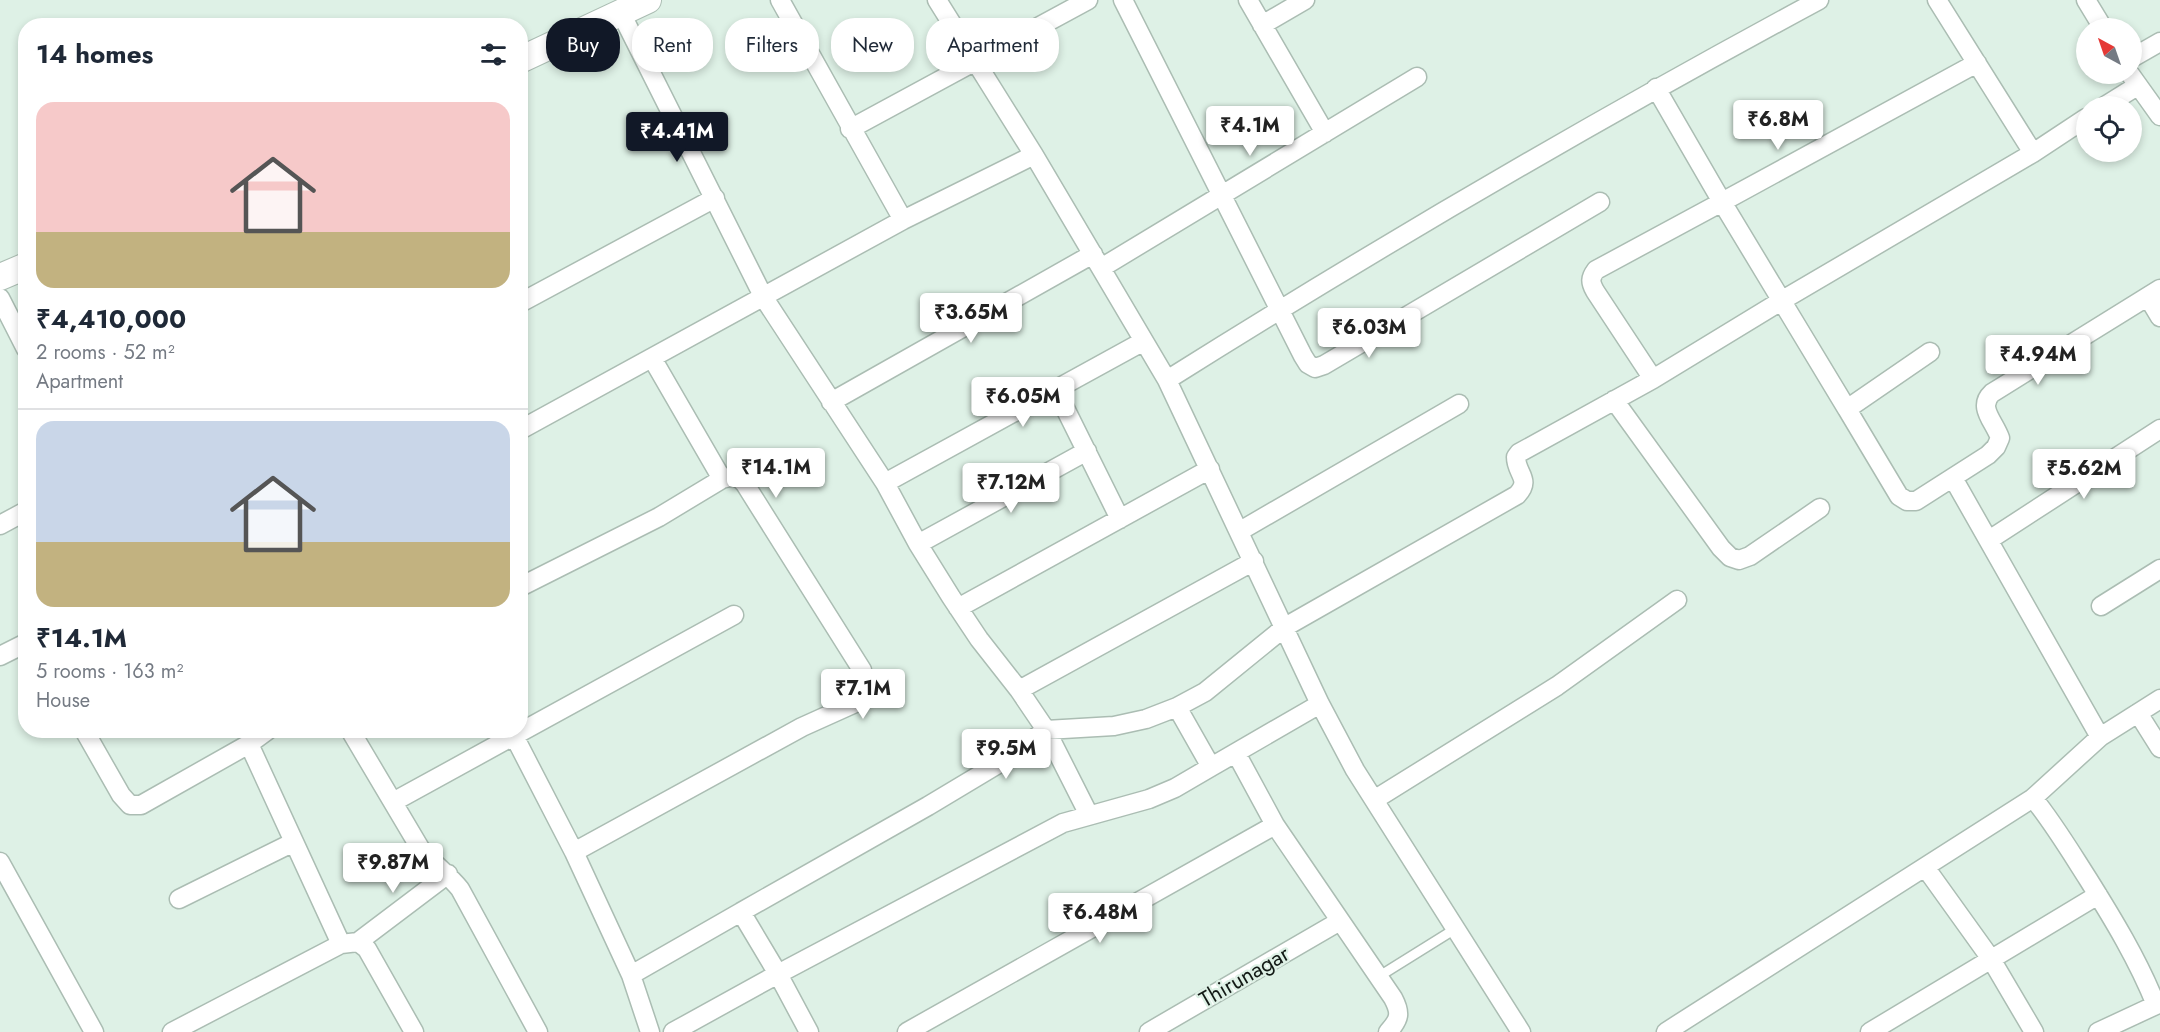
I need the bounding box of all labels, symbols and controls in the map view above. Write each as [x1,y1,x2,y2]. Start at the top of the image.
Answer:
chip: Buy [546,18,620,72]
chip: Rent [632,18,713,72]
chip: Filters [725,18,819,72]
chip: New [831,18,914,72]
chip: Apartment [926,18,1059,72]
north arrow [2076,18,2142,84]
map controls [2076,18,2142,162]
text: 14 homes [36,35,153,73]
icon: filters [477,38,510,71]
button: locate [2076,96,2142,162]
pin: ₹6.8M [1736,100,1820,151]
text: ₹6.8M [1747,105,1809,134]
pin: ₹4.1M [1208,106,1292,157]
text: ₹4.1M [1220,111,1280,140]
pin: ₹4.41M [628,112,726,163]
text: ₹4.41M [640,117,714,146]
icon: home [219,141,327,249]
pin: ₹3.65M [922,293,1020,344]
text: ₹3.65M [934,298,1008,327]
text: ₹4,410,000 [36,300,186,338]
pin: ₹6.03M [1320,308,1418,359]
text: ₹6.03M [1332,313,1406,342]
pin: ₹4.94M [1989,335,2087,386]
text: 2 rooms · 52 m² [36,338,175,367]
text: ₹4.94M [2000,340,2077,369]
text: Apartment [36,367,123,396]
pin: ₹6.05M [974,377,1072,428]
text: ₹6.05M [985,382,1061,411]
pin: ₹14.1M [727,448,825,499]
pin: ₹5.62M [2035,449,2133,500]
text: ₹14.1M [741,453,811,482]
text: ₹5.62M [2046,454,2122,483]
icon: home [219,460,327,568]
pin: ₹7.12M [962,463,1060,514]
text: ₹7.12M [976,468,1046,497]
text: ₹14.1M [36,619,127,657]
text: 5 rooms · 163 m² [36,657,183,686]
pin: ₹7.1M [821,669,905,720]
text: ₹7.1M [835,674,891,703]
text: House [36,686,90,715]
pin: ₹9.5M [964,729,1048,780]
text: ₹9.5M [976,734,1036,763]
pin: ₹9.87M [344,843,442,894]
text: ₹9.87M [357,848,429,877]
pin: ₹6.48M [1051,893,1149,944]
text: ₹6.48M [1062,898,1138,927]
street label: Thirunagar [1193,937,1295,1015]

